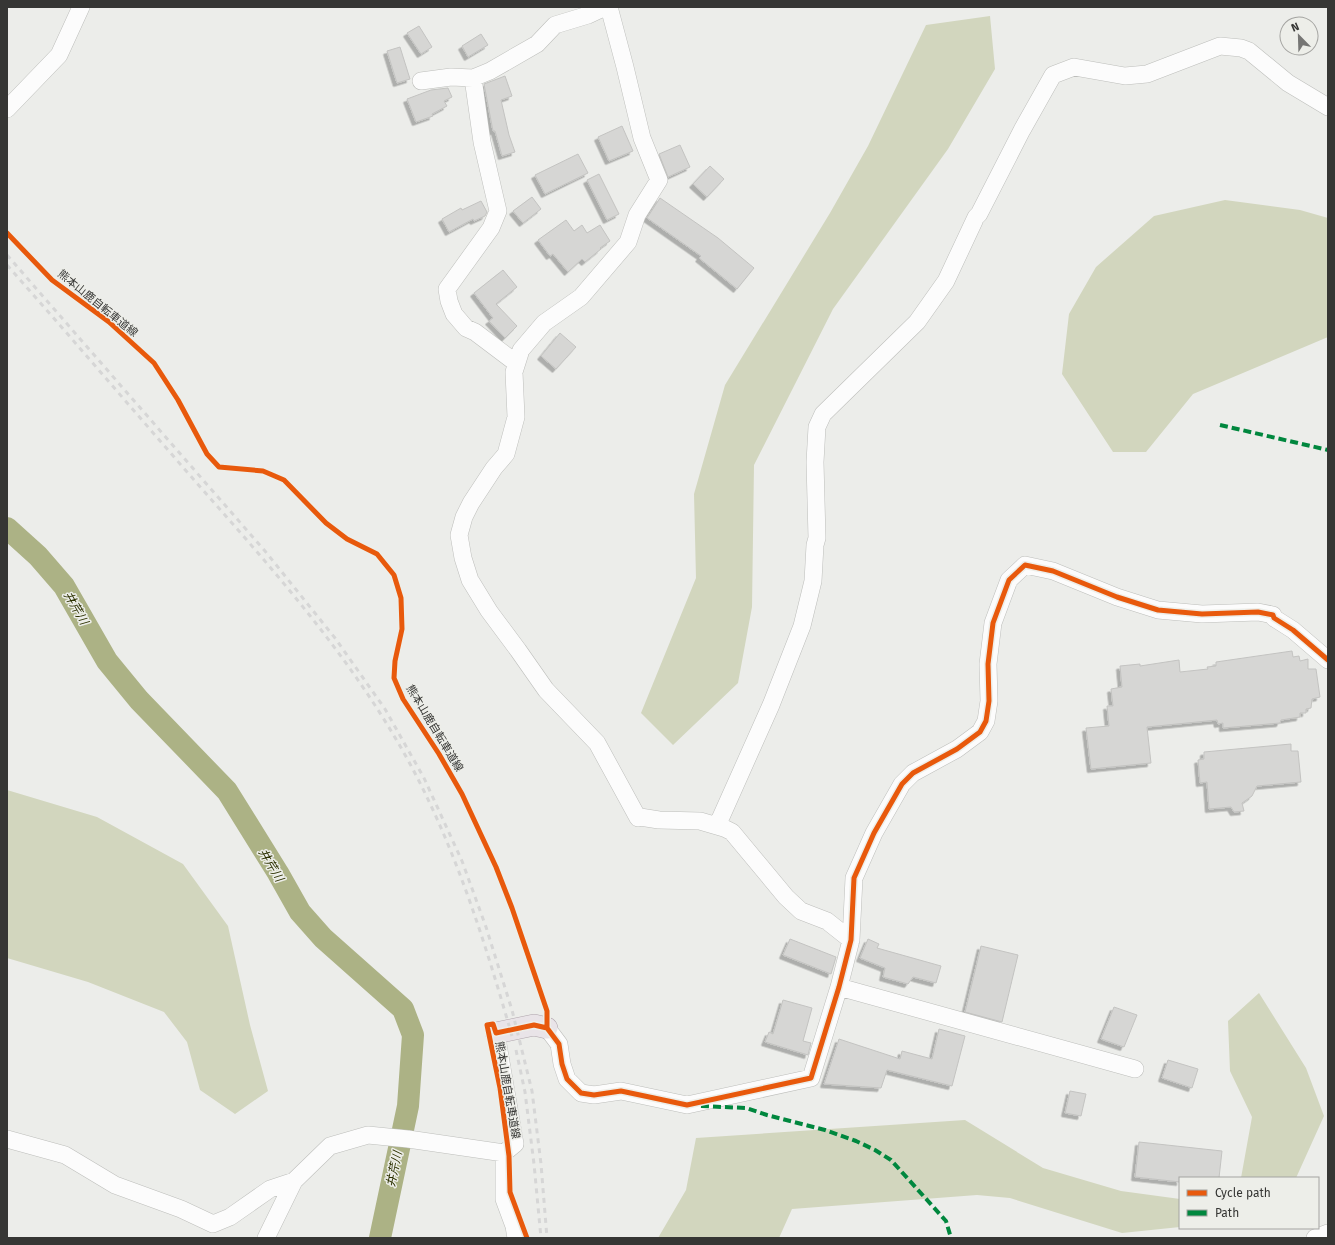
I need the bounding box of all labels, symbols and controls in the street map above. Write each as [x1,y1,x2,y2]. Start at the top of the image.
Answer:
north arrow [1279,16,1319,56]
text: N [1289,20,1301,35]
street label: 熊本山鹿自転車道線 [55,267,140,340]
water label: 井芹川 [61,589,92,629]
street label: 熊本山鹿自転車道線 [404,682,466,774]
water label: 井芹川 [256,846,287,886]
street label: 熊本山鹿自転車道線 [493,1040,523,1140]
water label: 井芹川 [383,1148,405,1188]
legend [1179,1177,1319,1229]
text: Cycle path [1215,1186,1271,1200]
text: Path [1215,1206,1239,1220]

